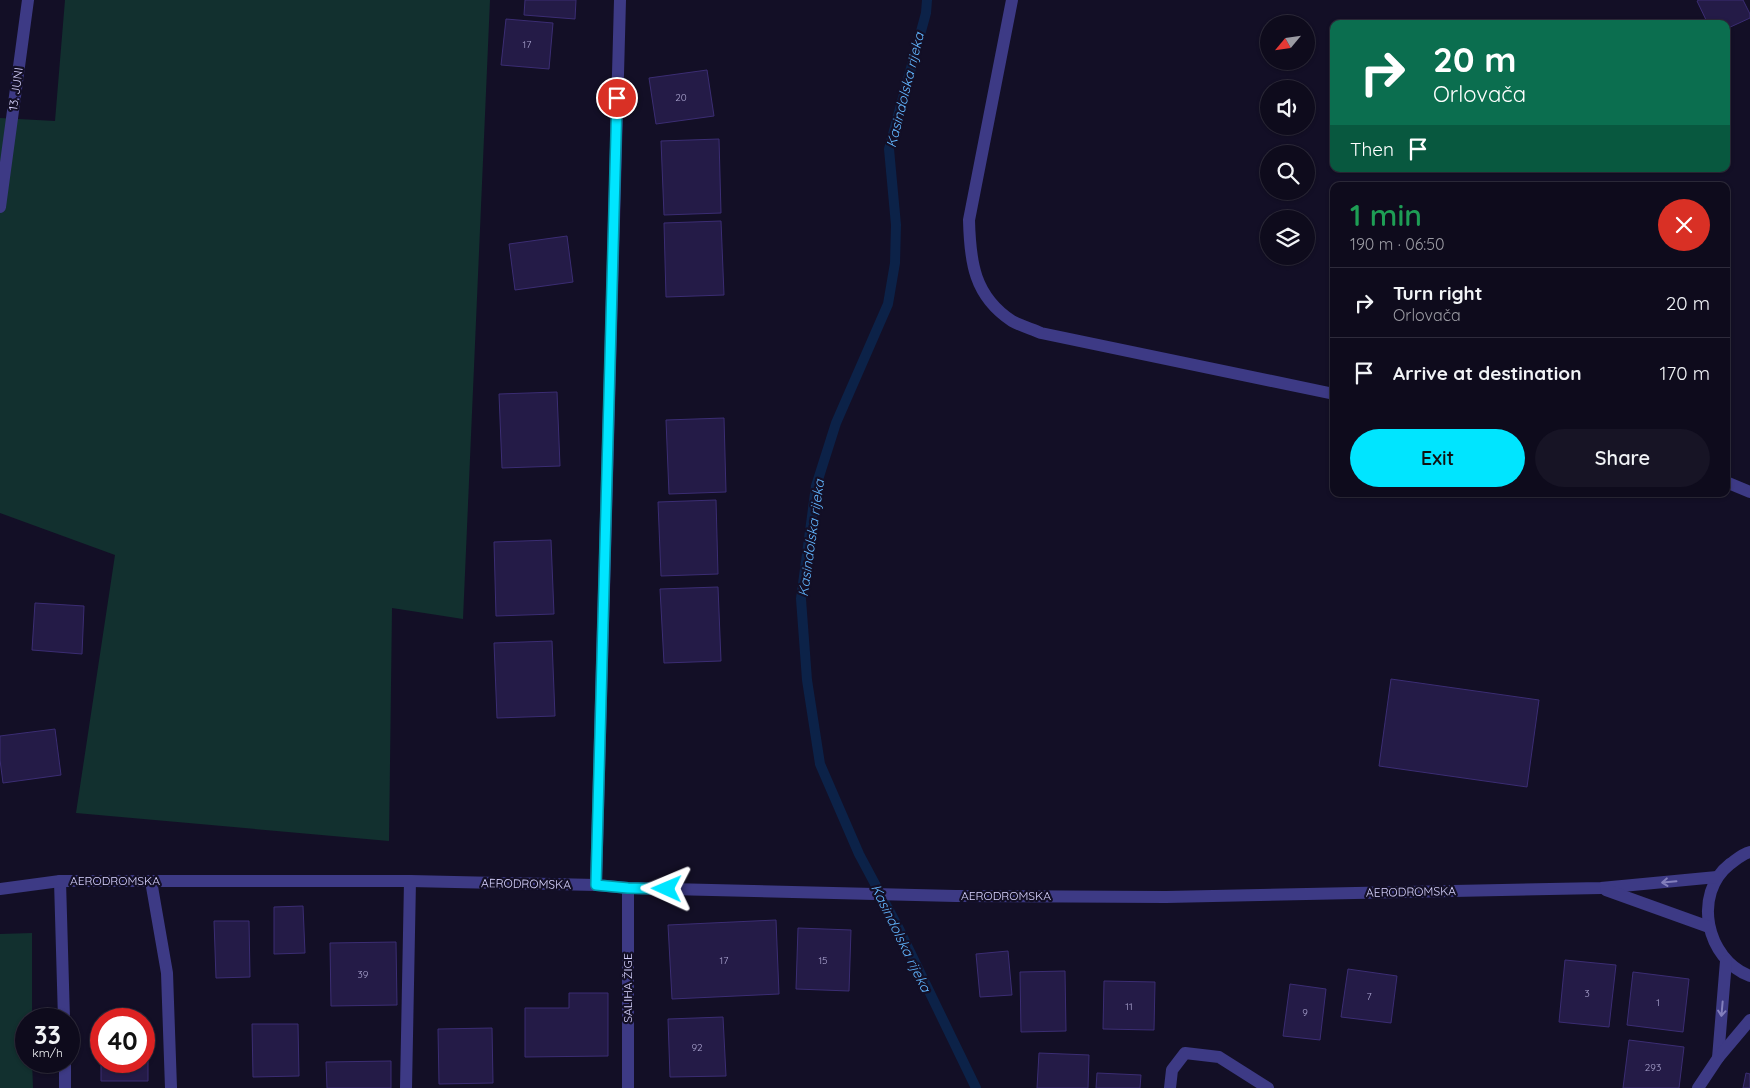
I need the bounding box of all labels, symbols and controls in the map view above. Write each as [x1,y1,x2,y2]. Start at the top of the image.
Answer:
north arrow [1260,15,1315,70]
map controls [1260,15,1315,265]
water label: Kasindolska rijeka [882,29,928,149]
text: 20 m [1433,37,1516,81]
house number: 17 [523,38,531,51]
icon: right [1350,40,1415,105]
street label: 13. JUNI [5,66,26,111]
pin [596,77,638,119]
button: sound [1260,80,1315,135]
text: Orlovača [1433,80,1526,108]
icon: arrive [603,84,631,112]
house number: 20 [675,91,687,104]
icon: arrive [1404,135,1432,163]
text: Then [1350,137,1394,161]
button: search [1260,145,1315,200]
text: 1 min [1350,196,1422,234]
button: close [1658,199,1710,251]
button: layers [1260,210,1315,265]
text: 190 m · 06:50 [1350,234,1445,254]
text: Turn right [1393,281,1482,305]
icon: right [1350,289,1378,317]
text: 20 m [1666,291,1710,315]
text: Orlovača [1393,305,1461,325]
icon: arrive [1350,359,1378,387]
text: Arrive at destination [1393,361,1582,385]
text: 170 m [1659,361,1710,385]
button: Exit [1350,429,1525,487]
button: Share [1535,429,1710,487]
water label: Kasindolska rijeka [794,477,828,598]
position arrow [640,862,692,914]
street label: AERODROMSKA [70,873,160,888]
street label: AERODROMSKA [481,875,571,892]
one-way arrow [1661,877,1677,887]
water label: Kasindolska rijeka [867,881,936,996]
street label: AERODROMSKA [1366,883,1456,900]
street label: AERODROMSKA [961,888,1051,903]
street label: SALIHA ŽIGE [620,953,635,1023]
house number: 17 [720,954,728,967]
house number: 15 [818,954,828,967]
house number: 39 [358,968,369,981]
house number: 3 [1584,987,1590,1000]
house number: 7 [1366,990,1372,1003]
house number: 1 [1656,996,1660,1009]
house number: 11 [1125,1000,1133,1013]
one-way arrow [1718,1001,1727,1017]
house number: 9 [1302,1006,1308,1019]
speed limit sign: 40 [90,1008,155,1073]
text: 33 [34,1019,61,1050]
house number: 92 [691,1041,703,1054]
text: km/h [32,1045,63,1060]
house number: 293 [1645,1061,1661,1074]

